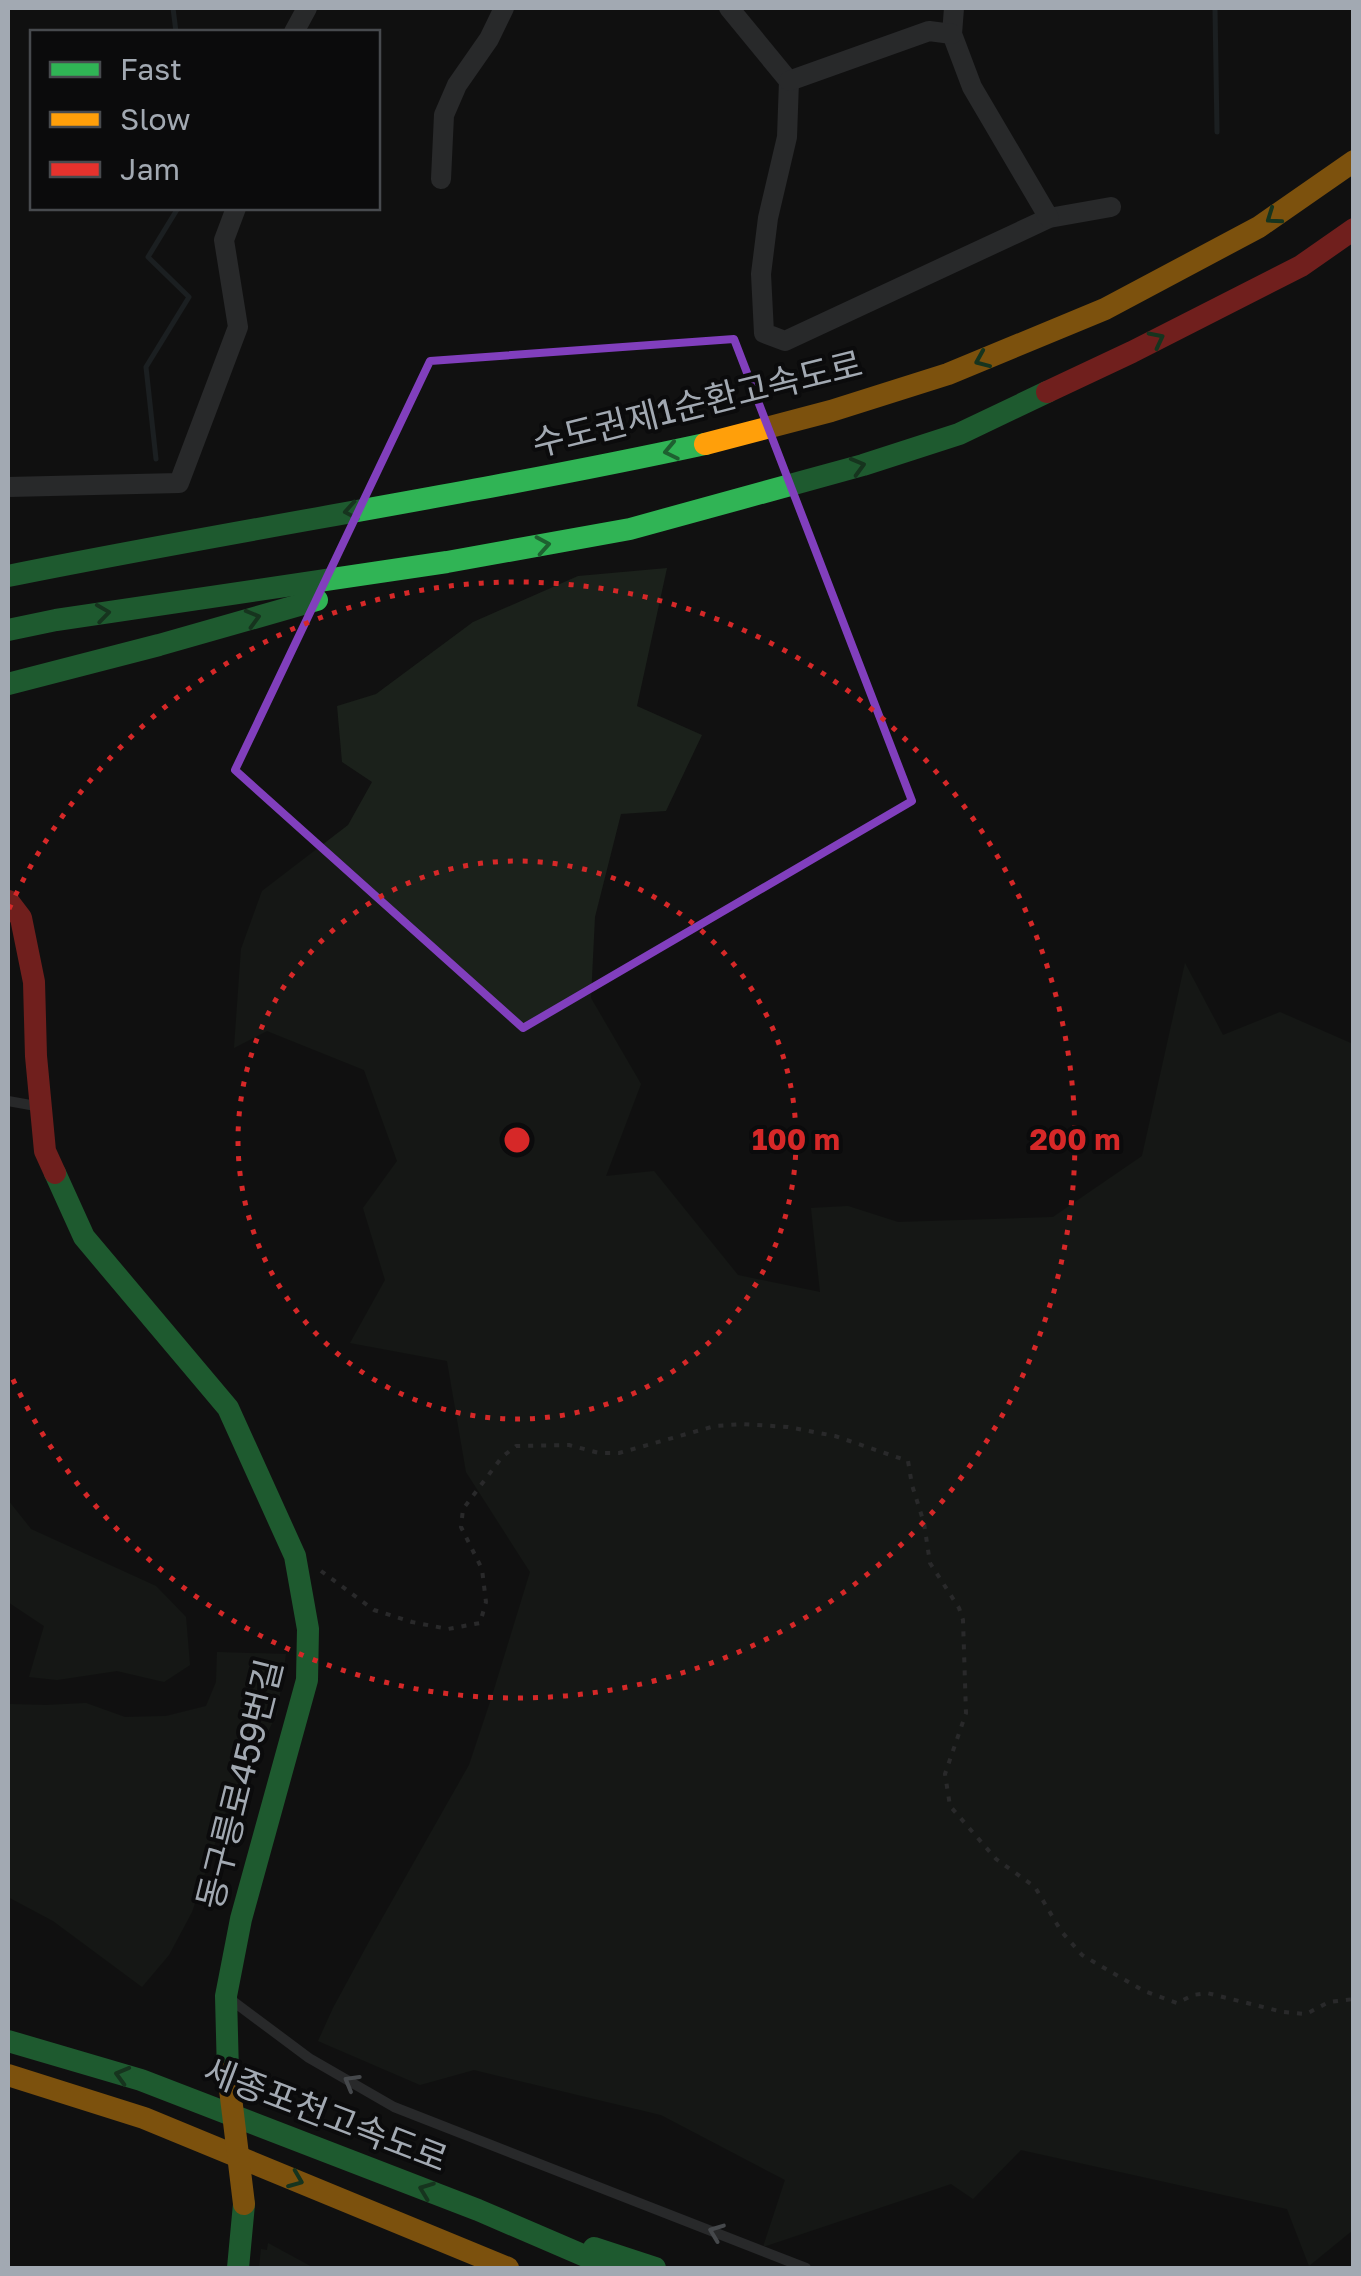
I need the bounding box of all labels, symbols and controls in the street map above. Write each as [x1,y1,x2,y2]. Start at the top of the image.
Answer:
legend [30,30,380,210]
text: Fast [120,51,182,87]
text: Slow [120,101,191,137]
text: Jam [120,151,180,187]
one-way arrow [1266,205,1285,223]
one-way arrow [1146,332,1164,351]
street label: 수도권제1순환고속도로 [527,342,867,464]
one-way arrow [974,348,992,368]
one-way arrow [663,439,680,460]
one-way arrow [849,457,867,478]
one-way arrow [343,500,360,521]
one-way arrow [535,535,552,556]
one-way arrow [95,603,112,624]
one-way arrow [244,609,261,630]
text: 100 m [752,1121,840,1157]
text: 200 m [1029,1121,1121,1157]
centre of rings [499,1122,535,1158]
street label: 동구릉로459번길 [188,1655,290,1913]
street label: 세종포천고속도로 [198,2048,454,2180]
one-way arrow [114,2066,131,2087]
one-way arrow [344,2075,362,2095]
one-way arrow [286,2169,304,2189]
one-way arrow [418,2181,436,2201]
one-way arrow [708,2224,725,2244]

